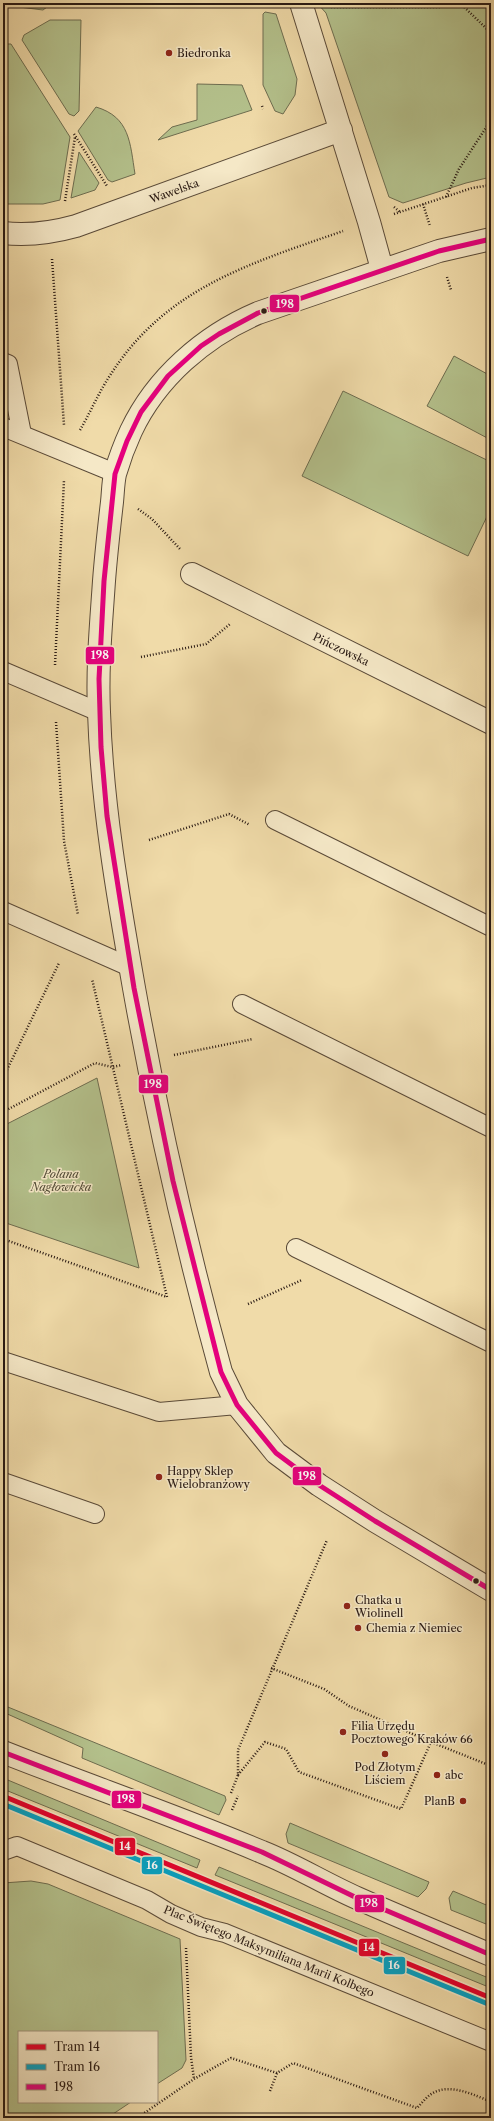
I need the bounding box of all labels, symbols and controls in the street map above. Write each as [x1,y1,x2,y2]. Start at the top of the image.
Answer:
place label: Biedronka [177,46,231,60]
marker: Biedronka [164,48,174,58]
street label: Wawelska [146,176,201,207]
line badge: 198 [269,294,300,313]
text: 198 [276,297,294,311]
unlabelled marker [259,306,269,316]
street label: Pińczowska [311,629,372,669]
line badge: 198 [85,646,115,665]
text: 198 [91,648,109,662]
line badge: 198 [138,1074,169,1094]
text: 198 [144,1077,162,1091]
park label: Polana Nagłowicka [30,1167,92,1194]
place label: Happy Sklep Wielobranżowy [166,1464,251,1491]
line badge: 198 [292,1466,322,1486]
text: 198 [298,1469,316,1483]
marker: Happy Sklep Wielobranżowy [154,1472,164,1482]
unlabelled marker [471,1576,481,1586]
place label: Chatka u Wiolinell [354,1593,404,1620]
marker: Chatka u Wiolinell [342,1601,352,1611]
place label: Chemia z Niemiec [366,1621,463,1635]
marker: Chemia z Niemiec [353,1623,363,1633]
place label: Filia Urzędu Pocztowego Kraków 66 [351,1719,473,1746]
marker: Filia Urzędu Pocztowego Kraków 66 [338,1727,348,1737]
marker: Pod Złotym Liściem [380,1749,390,1759]
place label: Pod Złotym Liściem [354,1760,416,1787]
place label: abc [445,1768,463,1782]
marker: abc [432,1770,442,1780]
line badge: 198 [111,1790,142,1809]
text: 198 [117,1792,135,1806]
place label: PlanB [424,1794,455,1808]
marker: PlanB [458,1796,468,1806]
line badge: 14 [114,1837,136,1856]
text: 14 [119,1839,131,1853]
line badge: 16 [141,1856,163,1875]
text: 16 [146,1858,158,1872]
line badge: 198 [354,1894,385,1913]
text: 198 [360,1896,378,1910]
street label: Plac Świętego Maksymiliana Marii Kolbego [162,1902,377,2000]
line badge: 14 [358,1938,380,1957]
text: 14 [363,1940,375,1954]
line badge: 16 [383,1956,406,1975]
text: 16 [388,1958,400,1972]
legend [18,2031,158,2103]
text: Tram 14 [54,2039,100,2054]
text: Tram 16 [54,2059,100,2074]
text: 198 [54,2079,73,2094]

